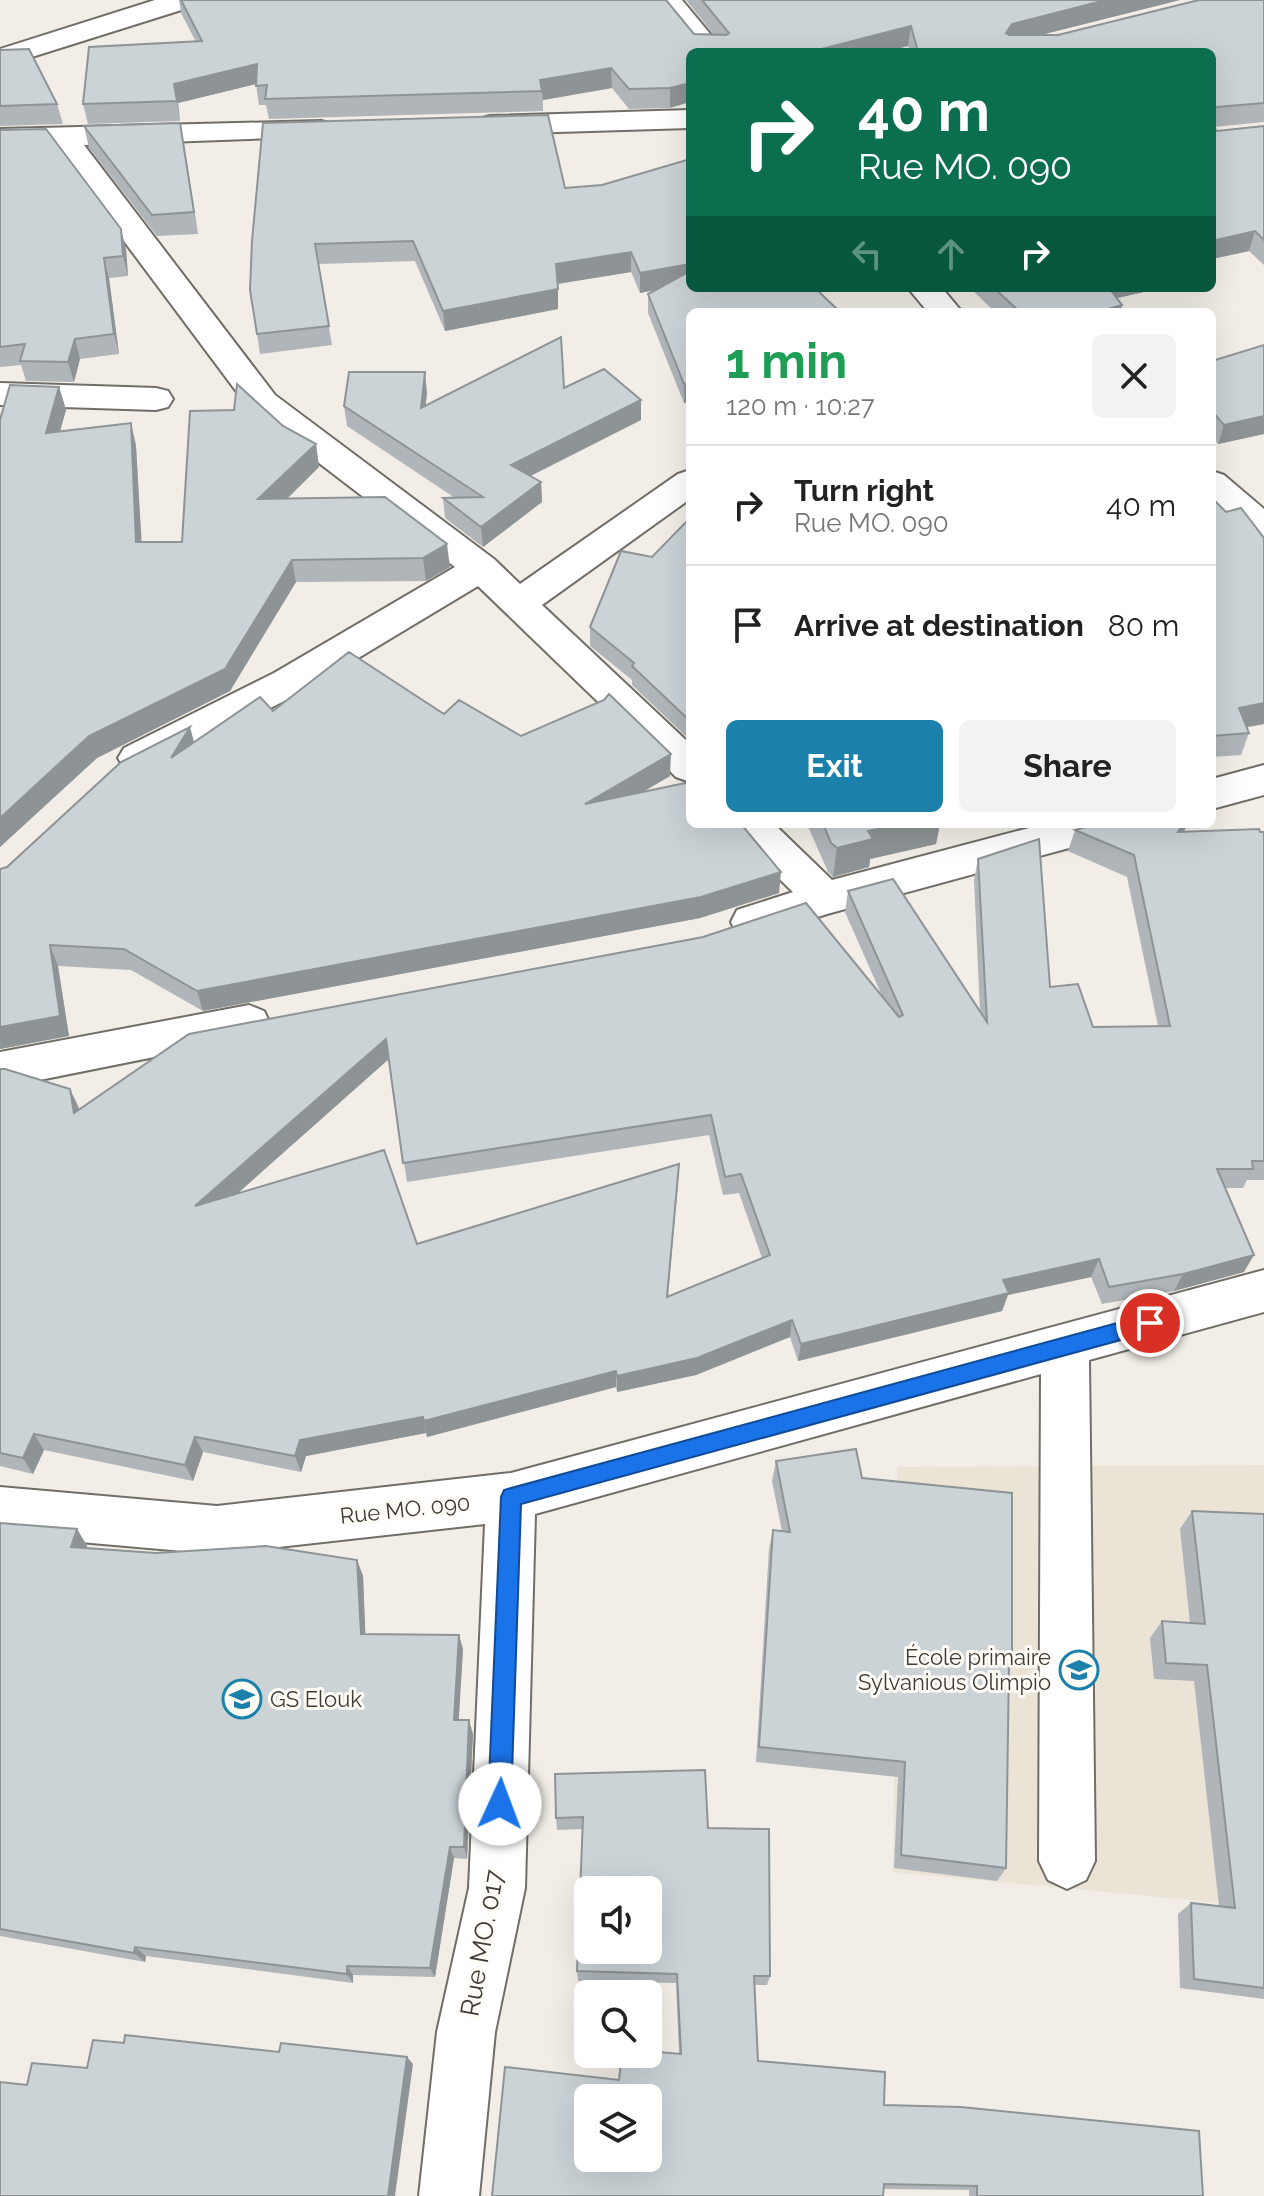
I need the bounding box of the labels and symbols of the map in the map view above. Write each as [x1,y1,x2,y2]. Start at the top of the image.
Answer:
pin [1116,1289,1184,1357]
street label: Rue MO. 090 [339,1489,471,1529]
place label: École primaire Sylvanious Olimpio [858,1644,1051,1695]
school or university icon: École primaire Sylvanious Olimpio [1058,1649,1100,1691]
school or university icon: GS Elouk [221,1678,263,1720]
place label: GS Elouk [270,1686,362,1712]
position arrow [458,1762,542,1846]
street label: Rue MO. 017 [454,1867,510,2019]

